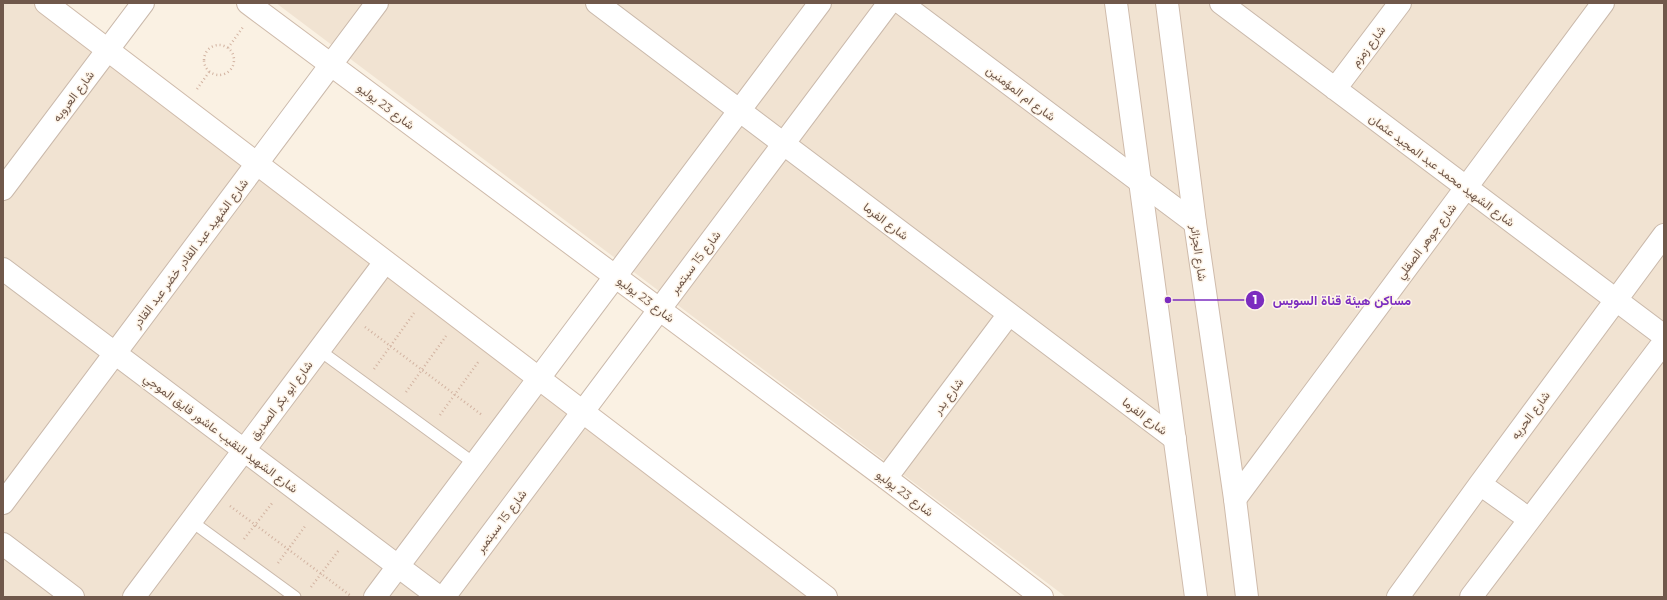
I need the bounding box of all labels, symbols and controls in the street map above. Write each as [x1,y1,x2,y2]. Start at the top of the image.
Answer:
street label: شارع زمزم [1348,22,1390,71]
street label: شارع ام المؤمنين [982,62,1059,125]
street label: شارع العروبه [49,68,99,126]
street label: شارع 23 يوليو [353,80,417,134]
street label: شارع الشهيد محمد عبد المجيد عثمان [1365,110,1518,231]
street label: شارع الشهيد عبد القادر خضر عبد القادر [128,175,253,333]
street label: شارع الفرما [859,199,912,244]
street label: شارع جوهر الصقلي [1393,200,1462,284]
street label: شارع الجزائر [1186,223,1210,282]
street label: شارع 15 سبتمبر [666,227,725,299]
street label: شارع 23 يوليو [613,273,677,327]
callout: مساكن هيئة قناة السويس [1245,288,1419,312]
text: 1 [1253,292,1257,307]
text: مساكن هيئة قناة السويس [1273,292,1411,309]
street label: شارع ابو بكر الصديق [246,357,317,444]
street label: شارع الشهيد النقيب عاشور فايق الموجي [139,370,301,498]
street label: شارع بدر [929,375,968,419]
street label: شارع الحريه [1507,388,1555,443]
street label: شارع الفرما [1118,394,1171,439]
street label: شارع 23 يوليو [872,467,936,521]
street label: شارع 15 سبتمبر [472,486,531,558]

